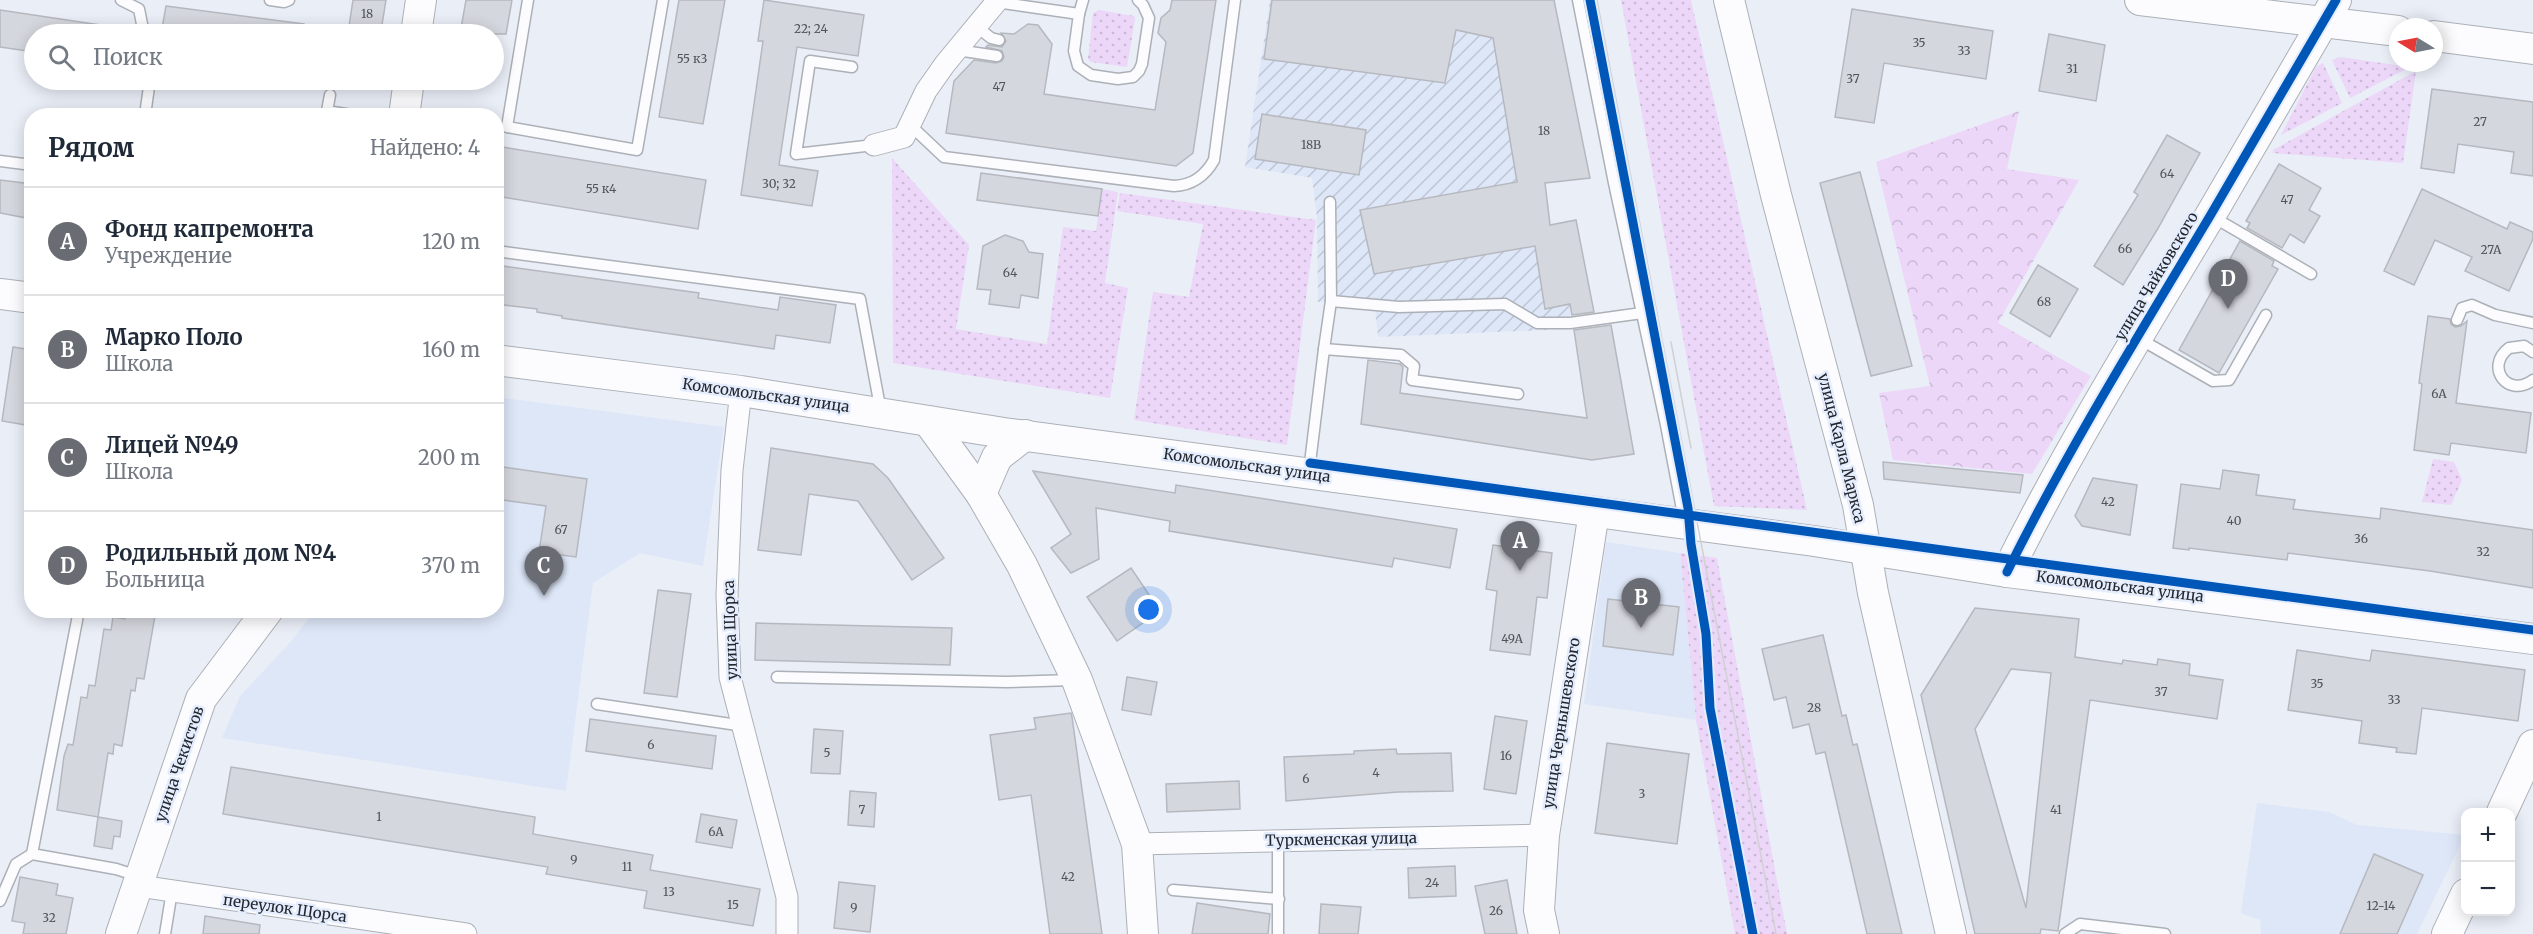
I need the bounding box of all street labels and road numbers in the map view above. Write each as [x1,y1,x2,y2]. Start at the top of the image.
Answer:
street label: улица Чайковского [2110,208,2202,344]
street label: улица Карла Маркса [1814,371,1870,525]
street label: Комсомольская улица [681,374,851,416]
street label: Комсомольская улица [1162,444,1332,486]
street label: Комсомольская улица [2035,566,2205,606]
street label: улица Щорса [719,580,741,680]
street label: улица Чернышевского [1538,636,1584,810]
street label: улица Чекистов [150,703,208,824]
street label: Туркменская улица [1265,828,1417,850]
street label: переулок Щорса [222,890,348,926]

